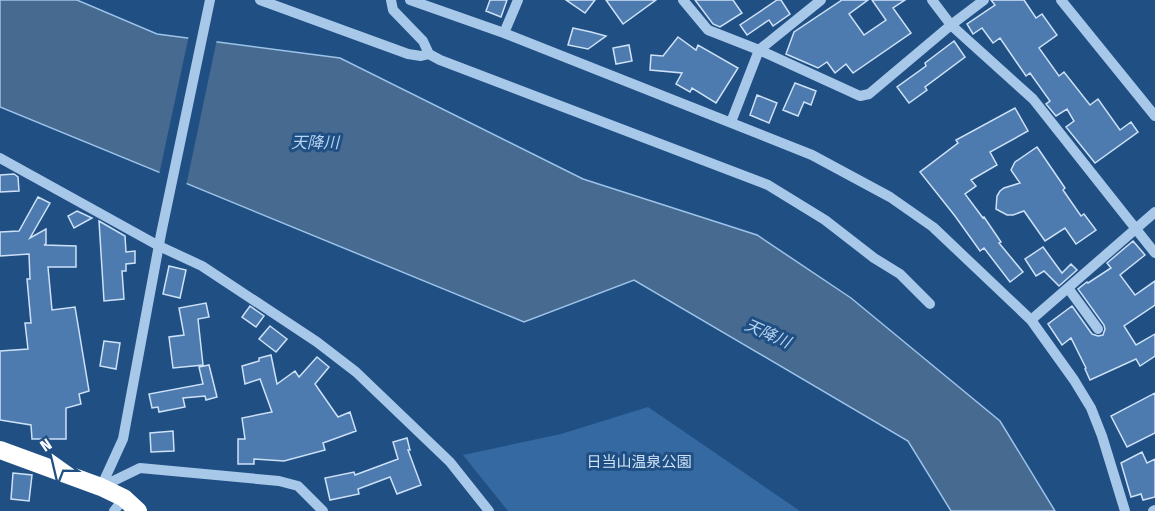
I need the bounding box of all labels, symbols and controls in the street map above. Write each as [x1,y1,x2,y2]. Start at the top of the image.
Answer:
water label: 天降川 [291,133,341,152]
water label: 天降川 [742,315,795,353]
north arrow [24,427,84,487]
text: N [37,434,55,456]
park label: 日当山温泉公園 [586,453,692,471]

